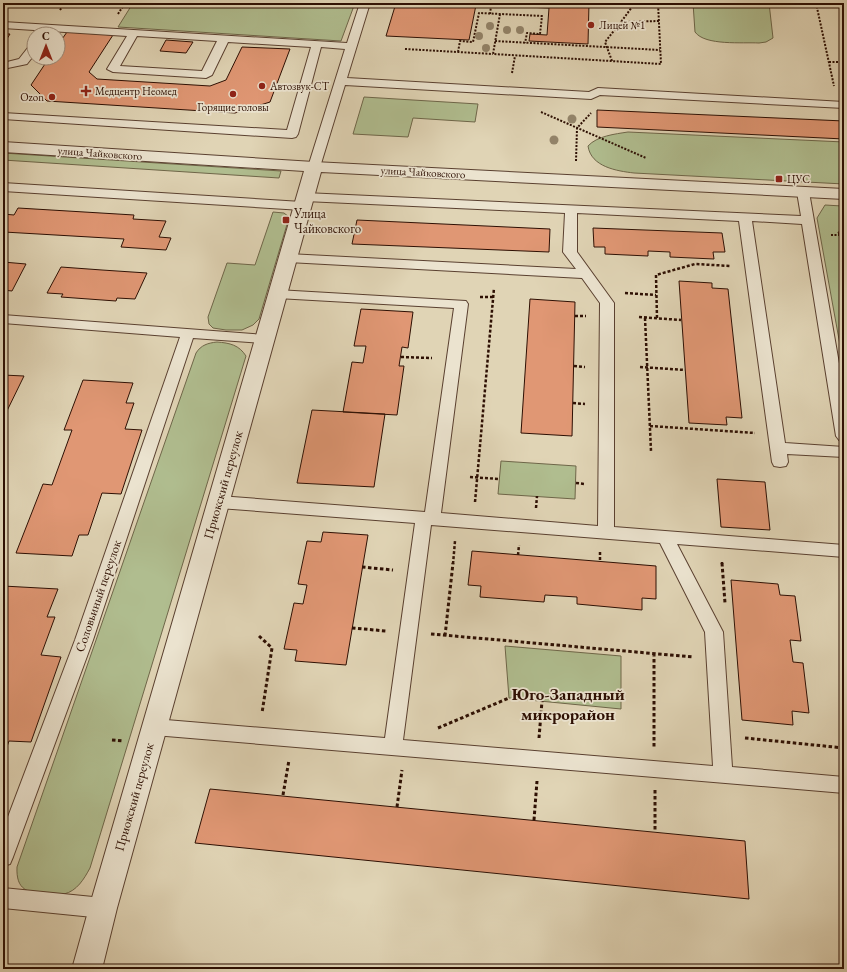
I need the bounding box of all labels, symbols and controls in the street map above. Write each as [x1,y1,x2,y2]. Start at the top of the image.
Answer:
place label: Лицей №1 [599,18,645,32]
marker: Лицей №1 [586,20,596,30]
north arrow [26,26,66,66]
text: С [42,29,50,43]
place label: Автозвук-СТ [269,79,330,93]
marker: Автозвук-СТ [257,81,267,91]
place label: Медцентр Неомед [95,84,177,98]
marker: Медцентр Неомед [80,85,92,97]
marker: Горящие головы [228,89,238,99]
place label: Ozon [20,90,44,104]
marker: Ozon [47,92,57,102]
place label: Горящие головы [197,100,269,114]
street label: улица Чайковского [57,143,143,163]
street label: улица Чайковского [380,163,466,181]
place label: ЦУС [787,172,810,186]
marker: ЦУС [774,174,784,184]
place label: Улица Чайковского [293,205,361,237]
marker: Улица Чайковского [281,215,291,225]
street label: Приокский переулок [199,428,247,541]
street label: Соловьиный переулок [71,537,125,654]
district label: Юго-Западный микрорайон [511,683,625,725]
street label: Приокский переулок [110,740,158,853]

